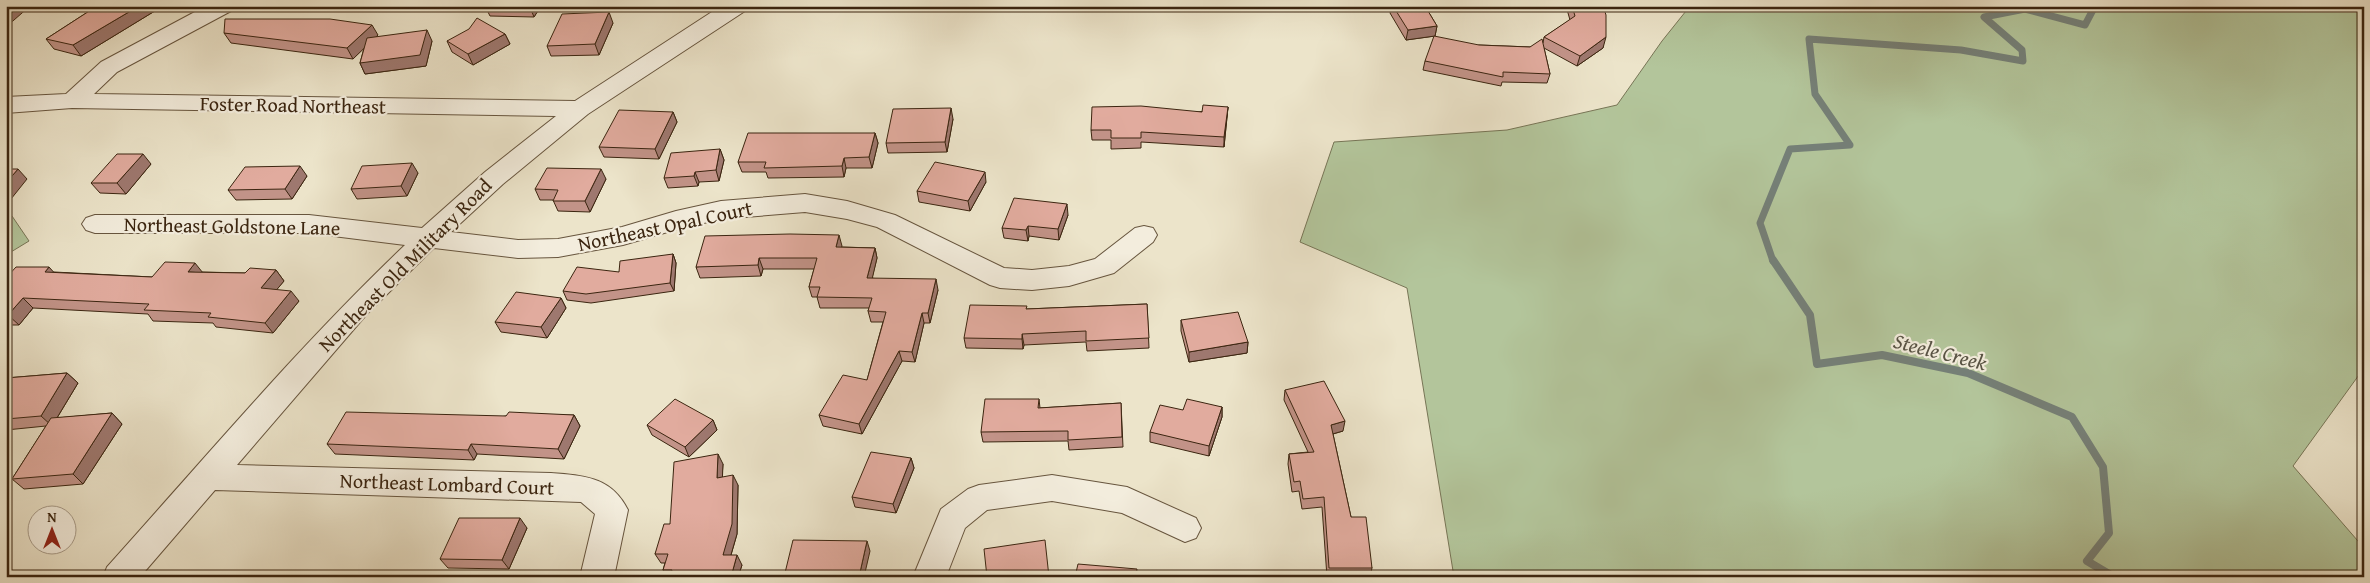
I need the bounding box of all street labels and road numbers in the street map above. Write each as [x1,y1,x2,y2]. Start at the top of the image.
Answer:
street label: Foster Road Northeast [200,88,386,121]
street label: Northeast Old Military Road [311,171,498,358]
street label: Northeast Opal Court [575,193,755,258]
street label: Northeast Goldstone Lane [124,209,340,242]
street label: Northeast Lombard Court [339,465,555,502]

